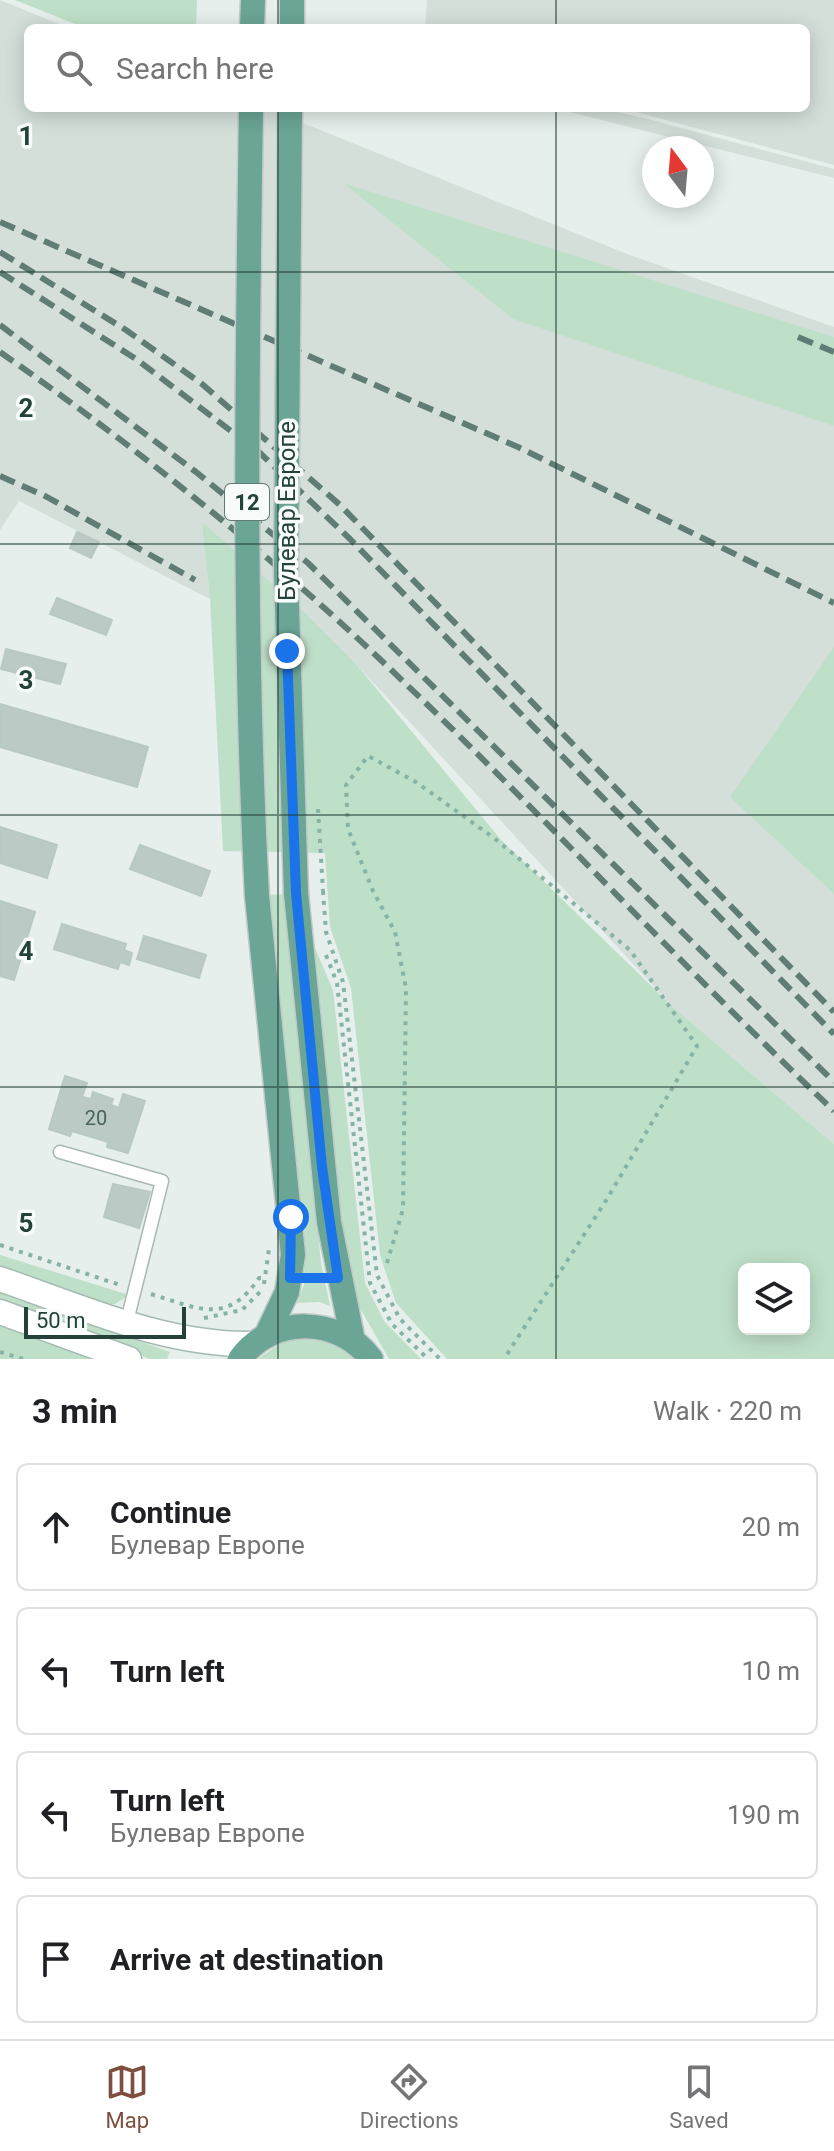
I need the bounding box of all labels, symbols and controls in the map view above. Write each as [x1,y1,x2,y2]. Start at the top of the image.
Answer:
search box [24,24,810,112]
icon: search [52,46,96,90]
text: Search here [116,51,274,86]
text: 1 [19,121,33,151]
north arrow [642,136,714,208]
text: 2 [19,393,33,423]
street label: Булевар Европе [273,421,301,601]
road number: 12 [225,484,269,520]
route end [269,633,305,669]
text: 3 [19,665,33,695]
text: 4 [19,936,34,966]
house number: 20 [85,1106,107,1130]
route start [273,1199,309,1235]
text: 5 [19,1208,33,1238]
map controls [738,1263,810,1335]
button: layers [738,1263,810,1335]
scale bar [24,1303,186,1339]
text: 50 m [36,1308,85,1333]
text: 3 min [32,1391,117,1431]
text: Walk · 220 m [653,1396,802,1426]
text: Continue [110,1495,231,1530]
icon: ahead [34,1505,78,1549]
text: 20 m [742,1512,800,1542]
text: Булевар Европе [110,1530,305,1560]
icon: left [34,1649,78,1693]
text: Turn left [110,1654,225,1689]
text: 10 m [742,1656,800,1686]
text: Turn left [110,1783,225,1818]
icon: left [34,1793,78,1837]
text: 190 m [727,1800,800,1830]
text: Булевар Европе [110,1818,305,1848]
icon: arrive [34,1937,78,1981]
text: Arrive at destination [110,1942,384,1977]
tab: Map [105,2060,149,2133]
tab: Directions [360,2060,459,2133]
tab: Saved [669,2060,729,2133]

